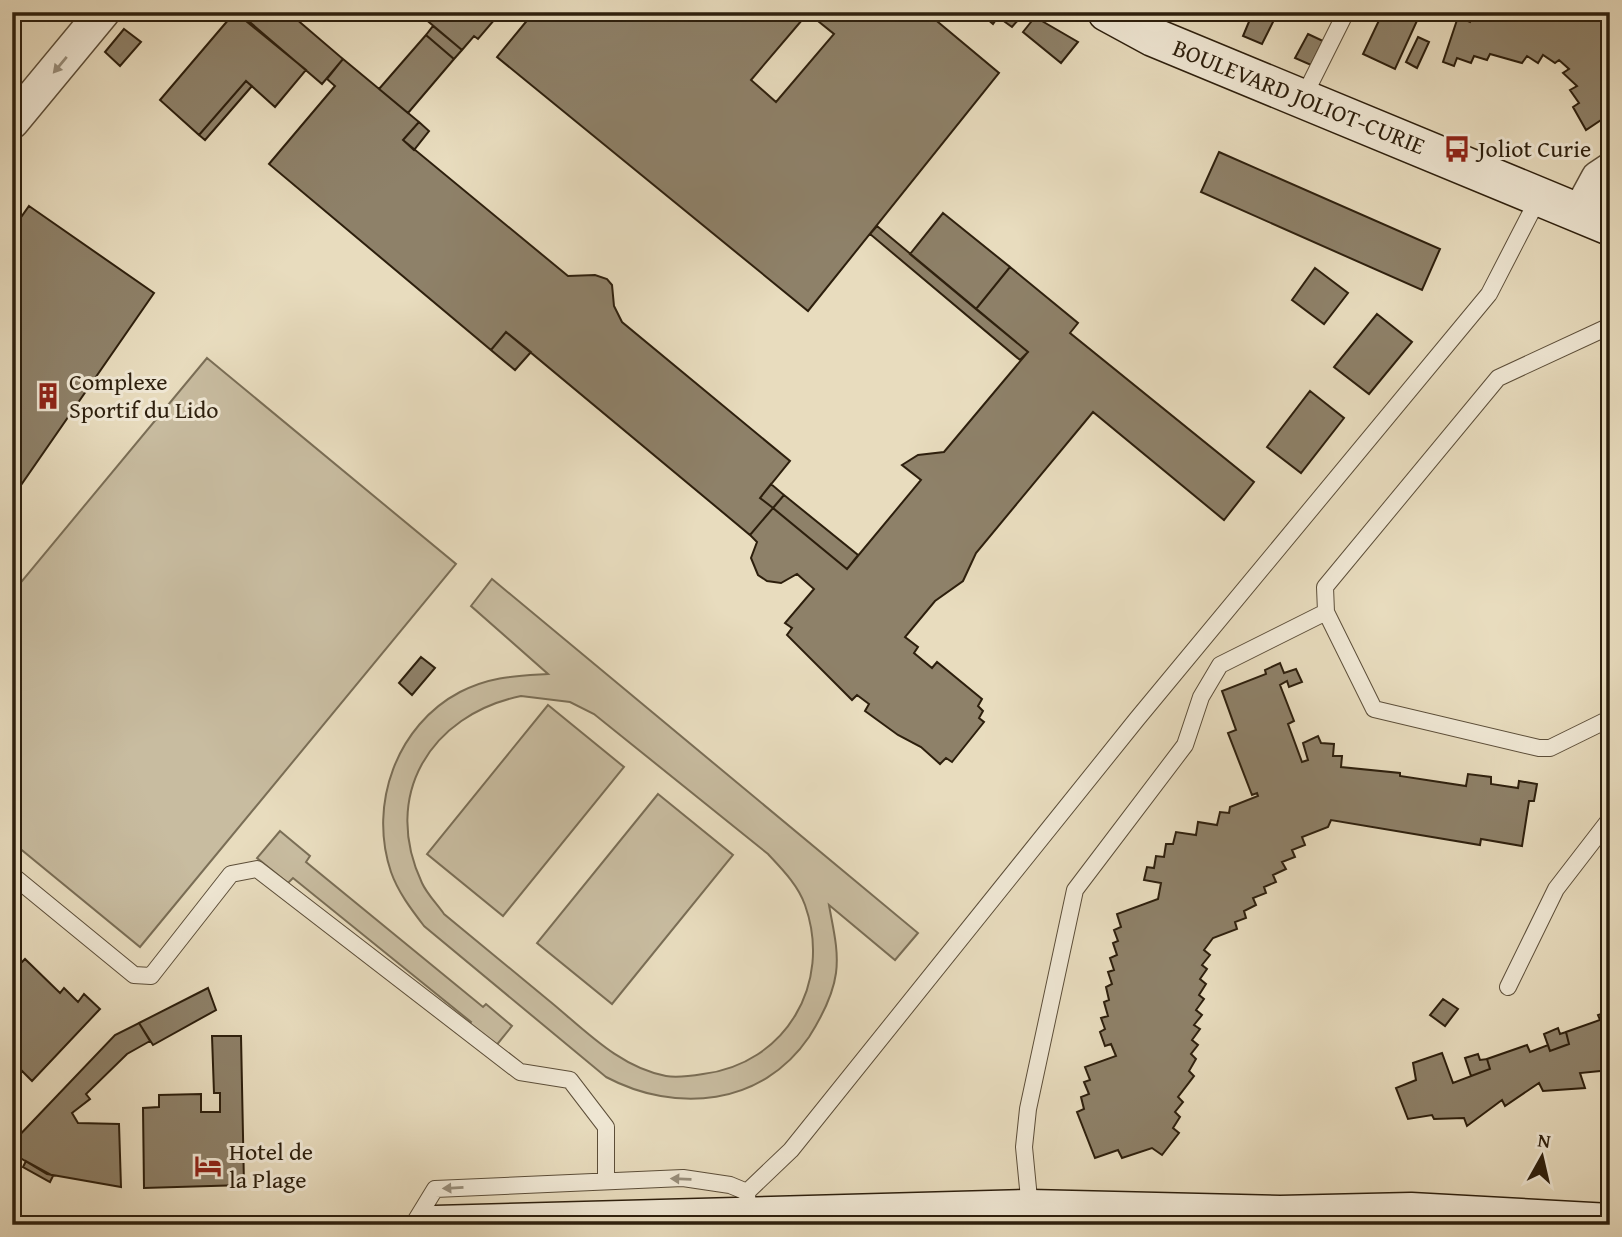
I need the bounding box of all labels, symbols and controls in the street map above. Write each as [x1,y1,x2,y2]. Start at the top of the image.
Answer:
street label: BOULEVARD JOLIOT-CURIE [1168,30,1430,163]
one-way arrow [53,56,68,73]
place label: Joliot Curie [1475,131,1591,166]
bus stop icon: Joliot Curie [1442,134,1472,164]
place label: Complexe Sportif du Lido [69,364,219,427]
building icon: Complexe Sportif du Lido [33,381,63,411]
north arrow [1506,1122,1576,1192]
text: N [1536,1125,1553,1155]
place label: Hotel de la Plage [229,1134,313,1197]
hotel icon: Hotel de la Plage [193,1151,223,1181]
one-way arrow [669,1173,691,1184]
one-way arrow [442,1183,464,1194]

